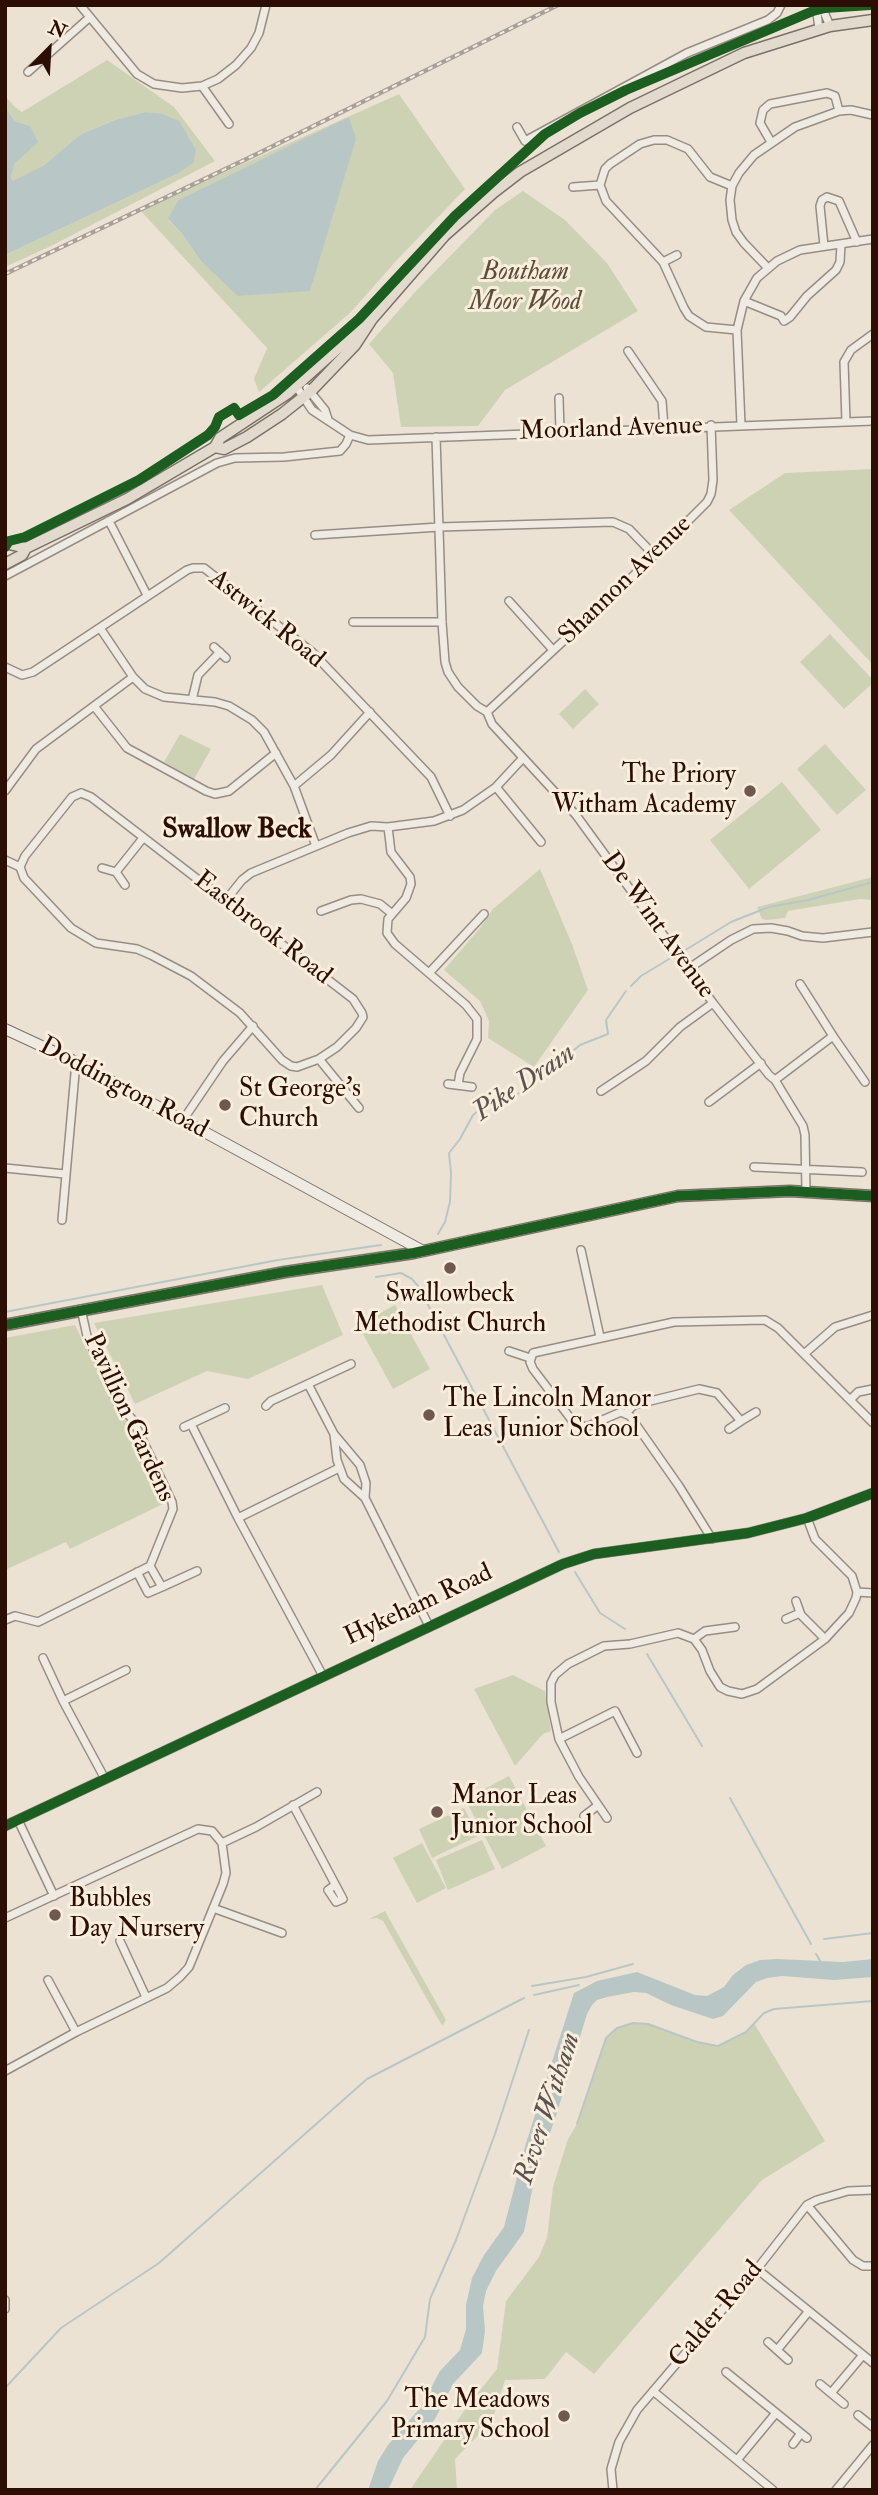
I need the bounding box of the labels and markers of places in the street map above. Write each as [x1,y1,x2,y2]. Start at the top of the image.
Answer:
place label: The Priory Witham Academy [552,760,736,822]
marker: The Priory Witham Academy [742,783,758,799]
place label: St George's Church [239,1074,361,1136]
marker: St George's Church [217,1097,233,1113]
marker: Swallowbeck Methodist Church [442,1260,458,1276]
place label: Swallowbeck Methodist Church [354,1279,546,1340]
place label: The Lincoln Manor Leas Junior School [443,1384,651,1446]
marker: The Lincoln Manor Leas Junior School [421,1407,437,1423]
place label: Manor Leas Junior School [451,1781,592,1842]
marker: Manor Leas Junior School [429,1804,445,1820]
place label: Bubbles Day Nursery [69,1884,204,1946]
marker: Bubbles Day Nursery [47,1907,63,1923]
place label: The Meadows Primary School [391,2385,550,2446]
marker: The Meadows Primary School [556,2408,572,2424]

